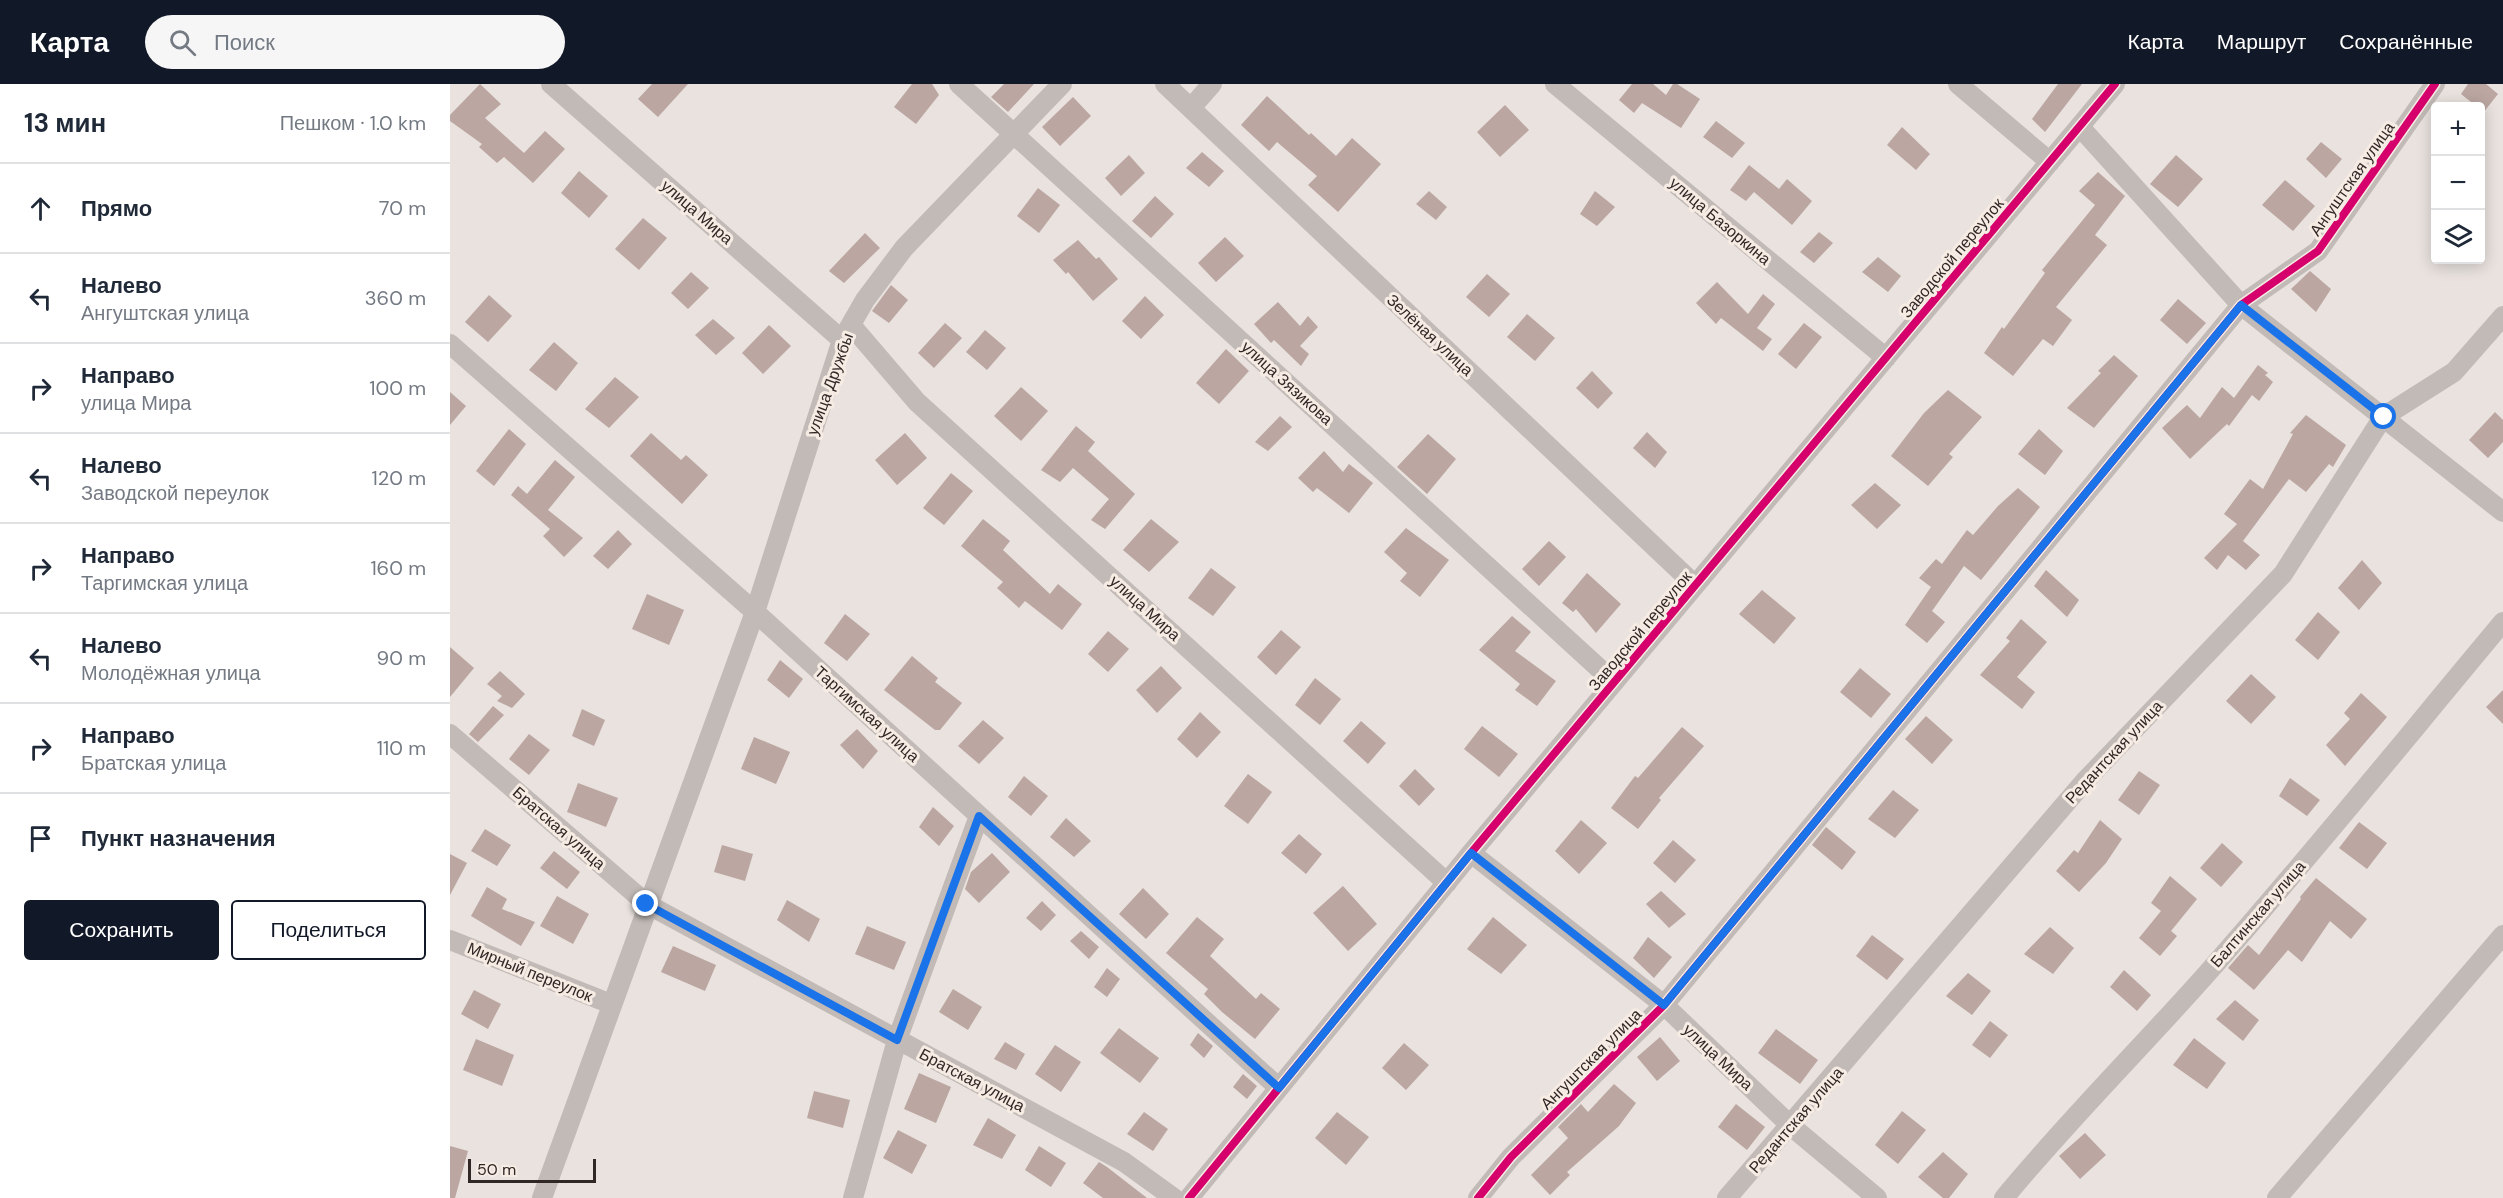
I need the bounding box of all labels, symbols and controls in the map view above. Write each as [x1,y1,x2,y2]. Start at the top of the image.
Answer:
search box [145,15,565,69]
text: Карта [30,24,109,61]
icon: search [166,26,199,59]
text: Поиск [214,28,275,57]
text: Карта [2128,28,2184,56]
text: Маршрут [2217,28,2306,56]
text: Сохранённые [2339,28,2473,56]
map controls [2431,102,2485,264]
button: + [2431,102,2485,156]
text: 13 мин [24,106,106,140]
text: Пешком · 1.0 km [280,110,426,136]
street label: Ангуштская улица [2305,118,2399,240]
button: − [2431,156,2485,210]
street label: улица Базоркина [1665,172,1775,270]
street label: улица Мира [657,175,737,249]
icon: ahead [24,192,57,225]
street label: Заводской переулок [1896,193,2009,322]
text: Прямо [81,194,152,223]
text: 70 m [379,195,426,221]
button: layers [2431,210,2485,264]
text: Налево [81,271,162,300]
icon: left [24,282,57,315]
text: 360 m [365,285,426,311]
street label: Зелёная улица [1382,290,1478,381]
text: Ангуштская улица [81,300,249,326]
street label: улица Дружбы [802,330,858,438]
street label: улица Зязикова [1237,336,1337,430]
text: Направо [81,361,175,390]
icon: right [24,372,57,405]
text: 100 m [369,375,426,401]
text: улица Мира [81,390,191,416]
route start [2370,403,2396,429]
text: Налево [81,451,162,480]
icon: left [24,462,57,495]
text: 120 m [372,465,426,491]
text: Заводской переулок [81,480,269,506]
text: Направо [81,541,175,570]
icon: right [24,552,57,585]
text: 160 m [370,555,426,581]
street label: Заводской переулок [1584,566,1697,695]
text: Таргимская улица [81,570,248,596]
street label: улица Мира [1105,571,1185,645]
text: Налево [81,631,162,660]
icon: left [24,642,57,675]
text: 90 m [377,645,426,671]
text: Молодёжная улица [81,660,261,686]
street label: Таргимская улица [810,661,924,767]
street label: Редантская улица [2061,696,2167,808]
text: Направо [81,721,175,750]
icon: right [24,732,57,765]
text: 110 m [377,735,426,761]
text: Братская улица [81,750,226,776]
street label: Братская улица [508,782,610,874]
icon: arrive [24,822,57,855]
text: Пункт назначения [81,824,276,853]
street label: Балтинская улица [2206,856,2310,972]
route end [632,890,658,916]
button: Сохранить [24,900,219,960]
button: Поделиться [231,900,426,960]
street label: Мирный переулок [464,937,596,1007]
street label: Ангуштская улица [1536,1004,1646,1114]
street label: улица Мира [1679,1019,1758,1095]
street label: Братская улица [916,1043,1028,1117]
street label: Редантская улица [1744,1063,1848,1177]
scale bar [468,1156,596,1184]
text: 50 m [477,1159,516,1180]

